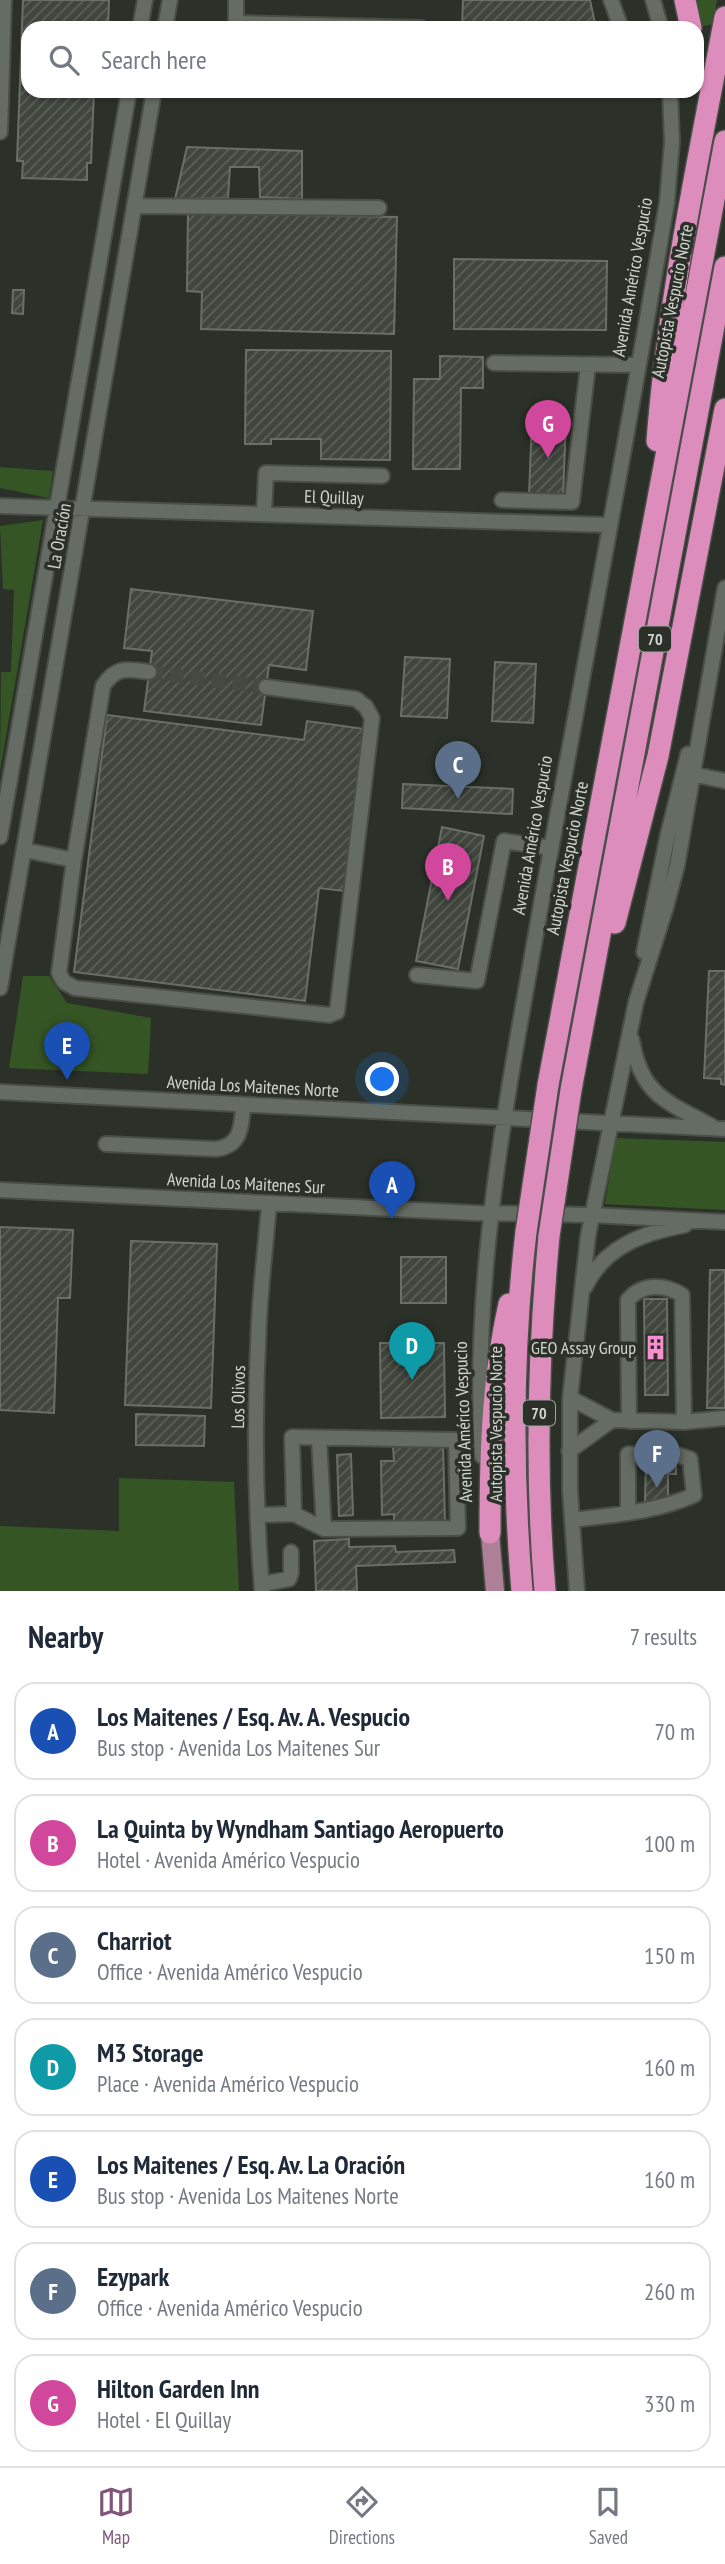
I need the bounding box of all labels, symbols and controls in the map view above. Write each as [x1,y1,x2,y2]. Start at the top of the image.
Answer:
search box [21,21,704,98]
icon: search [45,41,83,79]
text: Search here [101,43,207,76]
street label: Avenida Américo Vespucio [607,196,657,358]
street label: Autopista Vespucio Norte [646,222,698,380]
pin: G [525,400,571,458]
street label: El Quillay [304,484,364,510]
street label: La Oración [42,501,76,571]
road number: 70 [639,626,671,652]
pin: C [435,741,481,799]
street label: Avenida Américo Vespucio [507,754,557,916]
street label: Autopista Vespucio Norte [541,779,593,937]
pin: B [425,843,471,901]
pin: E [44,1022,90,1080]
your location [365,1062,399,1096]
street label: Avenida Los Maitenes Norte [166,1070,340,1102]
pin: A [369,1161,415,1219]
street label: Avenida Los Maitenes Sur [167,1167,325,1199]
pin: D [389,1322,435,1380]
building icon: GEO Assay Group [642,1333,670,1361]
place label: GEO Assay Group [531,1336,636,1359]
street label: Avenida Américo Vespucio [449,1341,477,1503]
street label: Autopista Vespucio Norte [484,1346,507,1502]
street label: Los Olivos [226,1365,250,1429]
road number: 70 [523,1400,555,1426]
pin: F [634,1430,680,1488]
text: Nearby [28,1617,103,1656]
text: 7 results [630,1622,697,1651]
text: Los Maitenes / Esq. Av. A. Vespucio [97,1700,410,1733]
text: A [47,1717,59,1746]
text: 70 m [654,1717,695,1746]
text: Bus stop · Avenida Los Maitenes Sur [97,1733,380,1762]
text: La Quinta by Wyndham Santiago Aeropuerto [97,1812,504,1845]
text: B [47,1829,59,1858]
text: 100 m [644,1829,695,1858]
text: Hotel · Avenida Américo Vespucio [97,1845,360,1874]
text: Charriot [97,1924,172,1957]
text: C [48,1941,58,1970]
text: 150 m [644,1941,695,1970]
text: Office · Avenida Américo Vespucio [97,1957,363,1986]
text: M3 Storage [97,2036,204,2069]
text: D [47,2053,59,2082]
text: 160 m [644,2053,695,2082]
text: Place · Avenida Américo Vespucio [97,2069,359,2098]
text: Los Maitenes / Esq. Av. La Oración [97,2148,405,2181]
text: E [48,2165,58,2194]
text: 160 m [644,2165,695,2194]
text: Bus stop · Avenida Los Maitenes Norte [97,2181,399,2210]
text: Ezypark [97,2260,169,2293]
text: F [48,2277,58,2306]
text: 260 m [644,2277,695,2306]
text: Office · Avenida Américo Vespucio [97,2293,363,2322]
text: Hilton Garden Inn [97,2372,260,2405]
text: G [47,2389,59,2418]
text: 330 m [644,2389,695,2418]
text: Hotel · El Quillay [97,2405,231,2434]
tab: Map [97,2483,135,2549]
tab: Directions [329,2483,395,2549]
tab: Saved [589,2483,628,2549]

